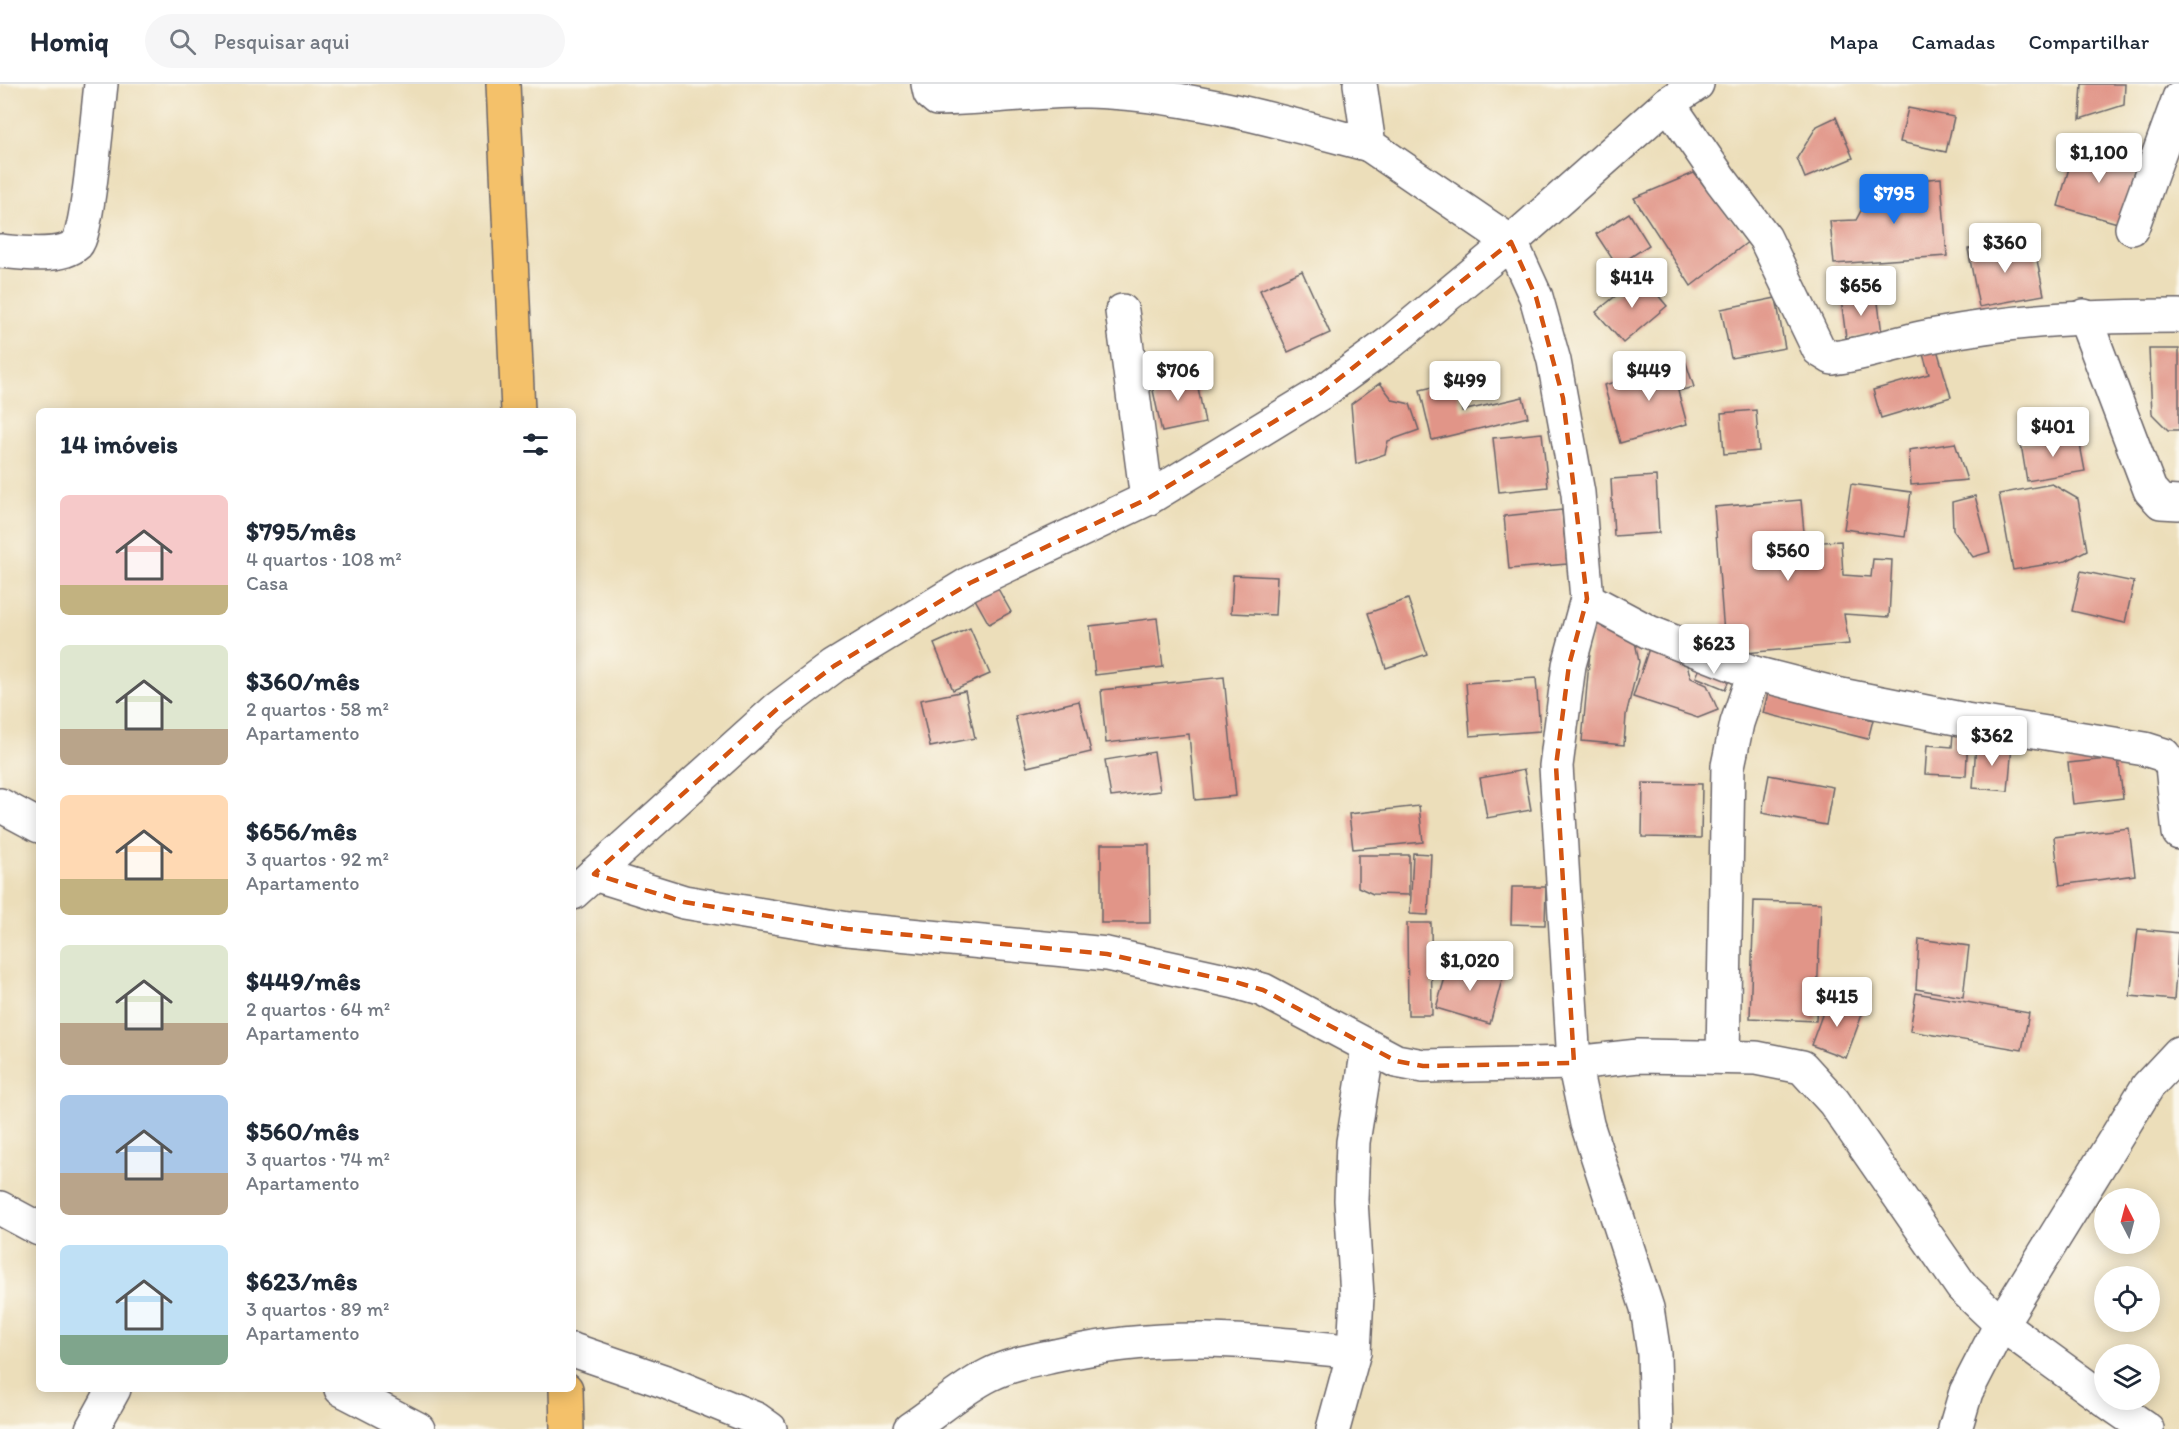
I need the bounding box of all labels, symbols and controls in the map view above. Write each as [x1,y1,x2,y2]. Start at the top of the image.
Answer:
search box [145,14,565,68]
text: Homiq [30,24,109,58]
icon: search [166,25,199,58]
text: Pesquisar aqui [214,28,350,55]
text: Mapa [1830,29,1878,54]
text: Camadas [1911,29,1995,54]
text: Compartilhar [2028,29,2149,54]
pin: $1,100 [2050,133,2148,184]
text: $1,100 [2070,140,2128,164]
pin: $795 [1858,174,1930,225]
text: $795 [1873,181,1915,205]
pin: $360 [1969,223,2041,274]
text: $360 [1983,230,2027,254]
pin: $414 [1596,258,1668,309]
text: $414 [1610,265,1654,289]
pin: $656 [1825,266,1897,317]
text: $656 [1840,273,1882,297]
pin: $706 [1142,351,1214,402]
pin: $449 [1613,351,1685,402]
text: $706 [1157,358,1199,382]
text: $449 [1627,358,1671,382]
pin: $499 [1429,361,1501,412]
text: $499 [1443,368,1487,392]
pin: $401 [2017,407,2089,458]
text: $401 [2031,414,2075,438]
text: 14 imóveis [60,428,178,460]
icon: filters [519,428,552,461]
text: $795/mês [246,515,356,547]
icon: home [108,519,180,591]
pin: $560 [1752,531,1824,582]
text: $560 [1766,538,1810,562]
text: 4 quartos · 108 m² [246,547,402,571]
text: Casa [246,571,288,595]
pin: $623 [1678,624,1750,675]
text: $623 [1693,631,1735,655]
text: $360/mês [246,665,360,697]
icon: home [108,669,180,741]
text: 2 quartos · 58 m² [246,697,389,721]
pin: $362 [1956,716,2028,767]
text: Apartamento [246,721,360,745]
text: $362 [1971,723,2013,747]
text: $656/mês [246,815,357,847]
icon: home [108,819,180,891]
text: 3 quartos · 92 m² [246,847,389,871]
text: Apartamento [246,871,360,895]
pin: $1,020 [1421,941,1519,992]
text: $1,020 [1440,948,1500,972]
text: $449/mês [246,965,361,997]
icon: home [108,969,180,1041]
pin: $415 [1801,977,1873,1028]
text: $415 [1816,984,1858,1008]
text: 2 quartos · 64 m² [246,997,390,1021]
text: Apartamento [246,1021,360,1045]
text: $560/mês [246,1115,359,1147]
icon: home [108,1119,180,1191]
text: 3 quartos · 74 m² [246,1147,390,1171]
text: Apartamento [246,1171,360,1195]
north arrow [2094,1188,2160,1254]
map controls [2094,1188,2160,1410]
text: $623/mês [246,1265,358,1297]
button: locate [2094,1266,2160,1332]
icon: home [108,1269,180,1341]
text: 3 quartos · 89 m² [246,1297,389,1321]
text: Apartamento [246,1321,360,1345]
button: layers [2094,1344,2160,1410]

